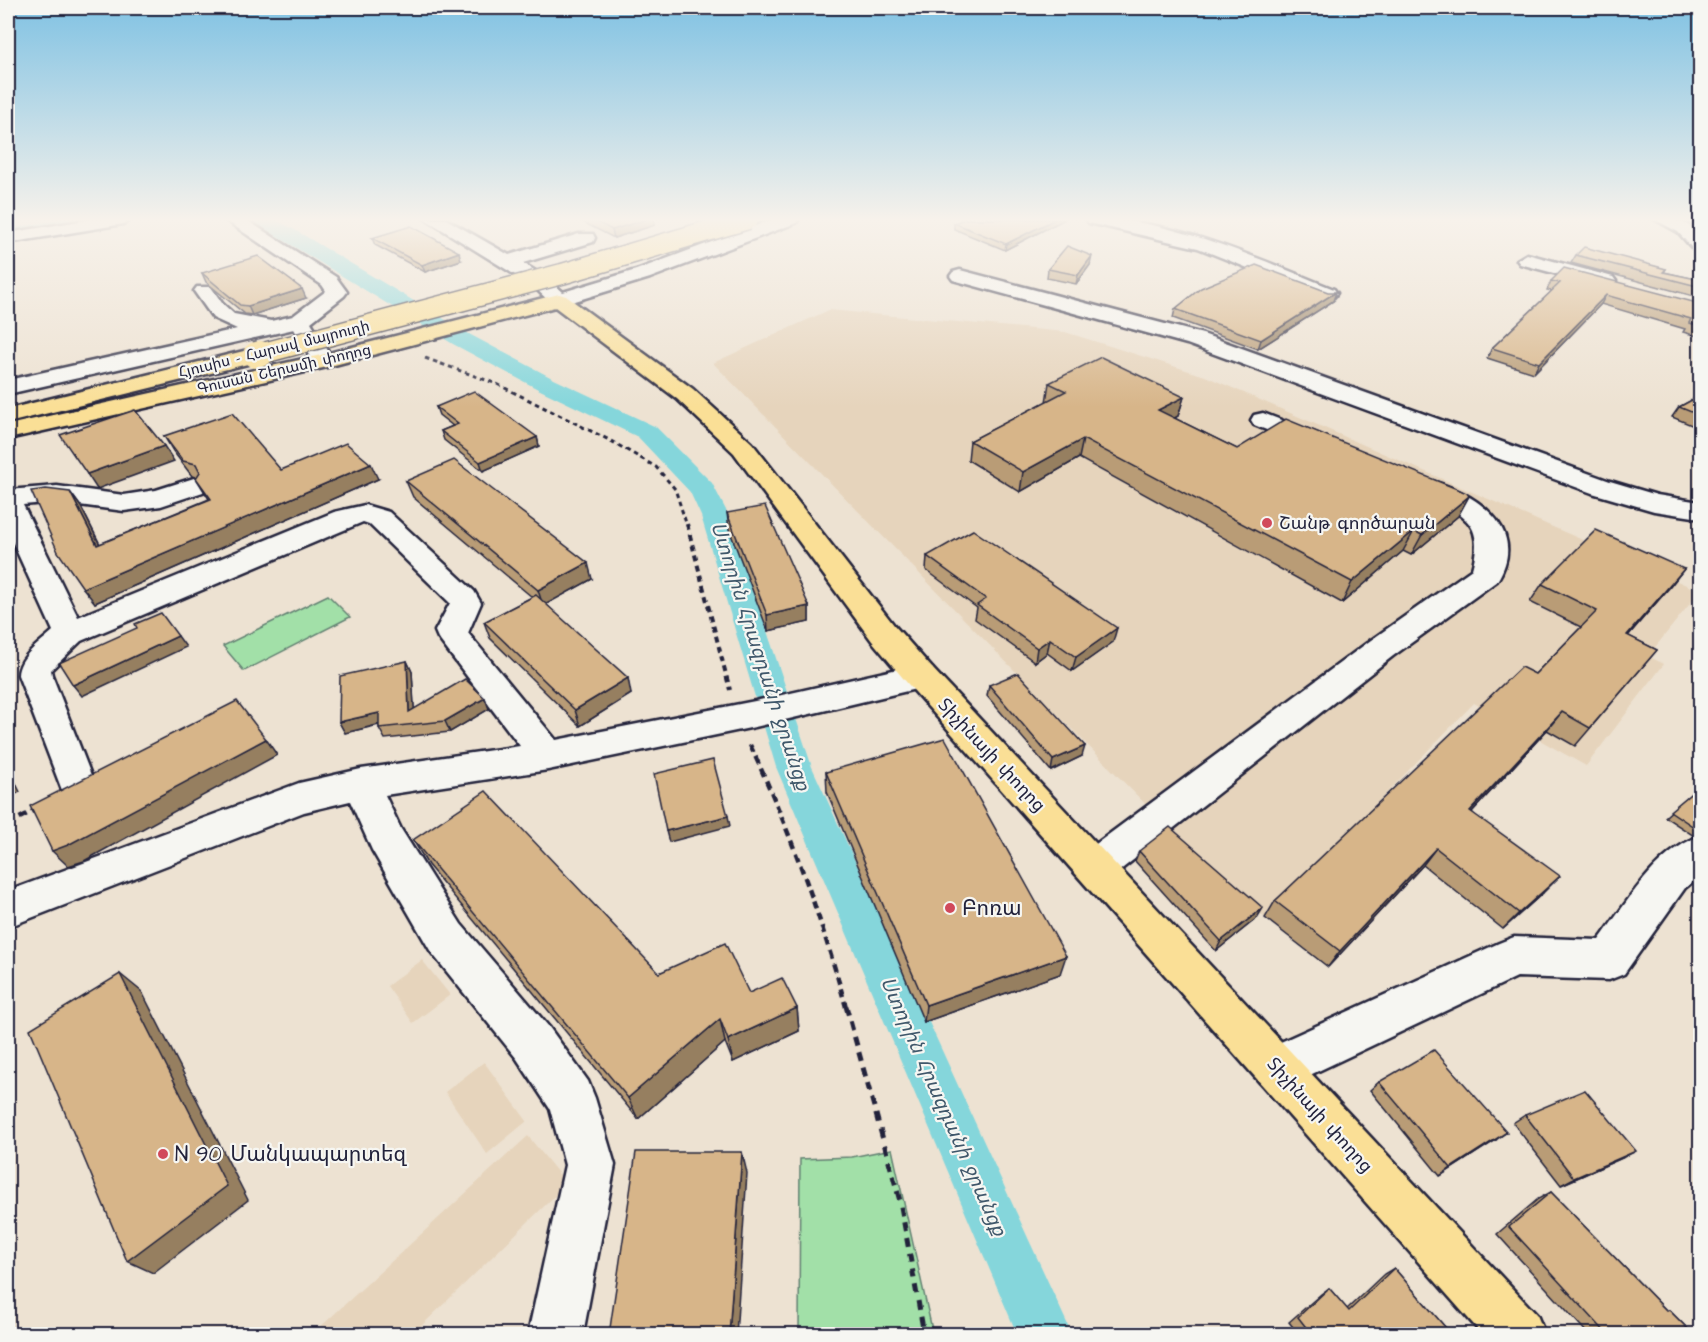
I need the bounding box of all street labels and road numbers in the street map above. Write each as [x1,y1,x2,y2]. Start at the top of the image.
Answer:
street label: Հյուսիս - Հարավ մայրուղի [176,316,372,383]
street label: Գուսան Շերամի փողոց [195,339,373,400]
street label: Տիչինայի փողոց [932,693,1051,818]
street label: Տիչինայի փողոց [1261,1052,1378,1178]

